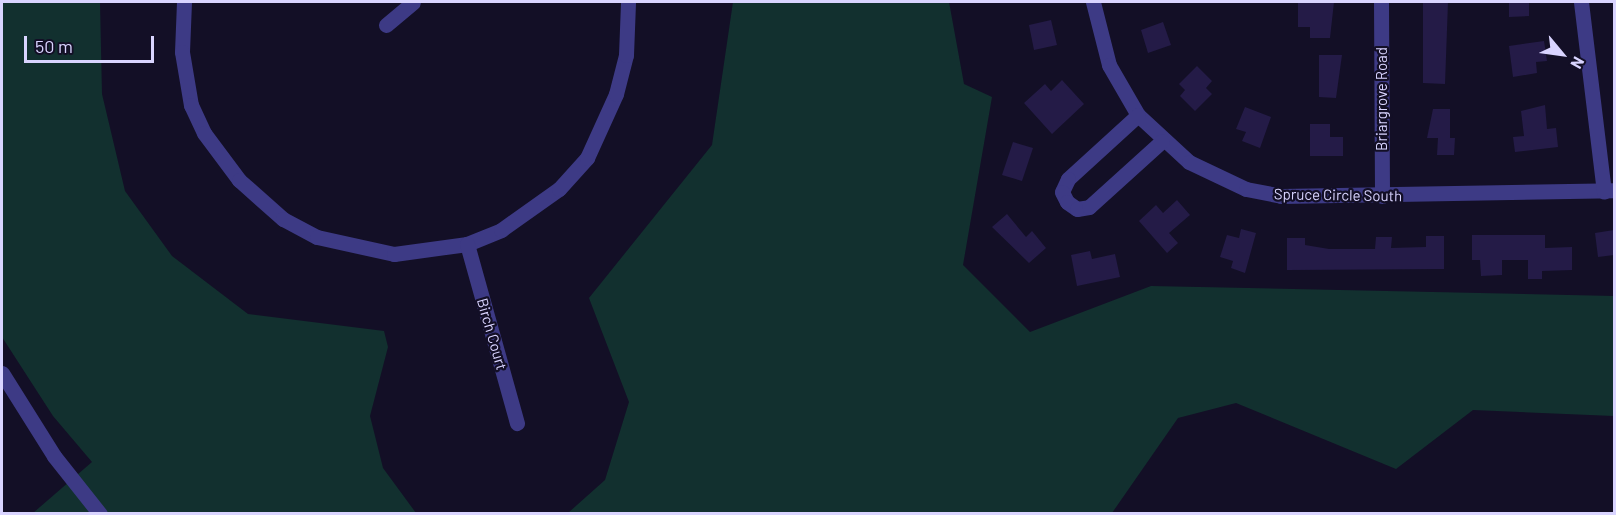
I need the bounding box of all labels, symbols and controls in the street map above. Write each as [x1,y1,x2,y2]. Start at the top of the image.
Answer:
scale bar [27,24,158,62]
north arrow [1532,24,1592,84]
text: 50 m [35,35,73,57]
street label: Briargrove Road [1373,47,1391,151]
text: N [1567,54,1589,72]
street label: Spruce Circle South [1274,185,1402,205]
street label: Birch Court [473,296,511,372]

